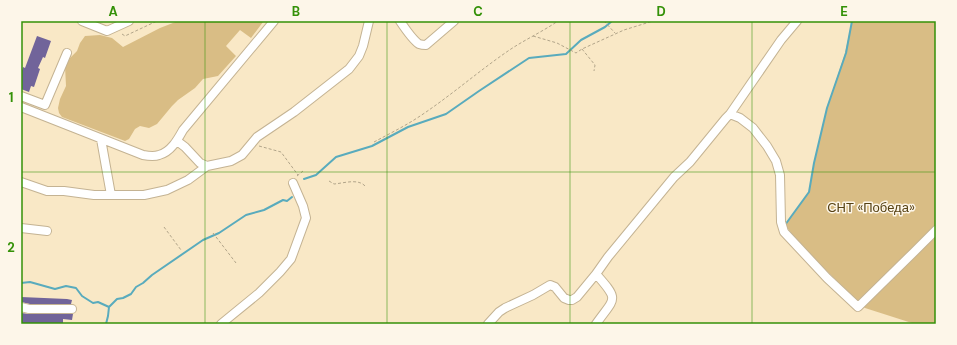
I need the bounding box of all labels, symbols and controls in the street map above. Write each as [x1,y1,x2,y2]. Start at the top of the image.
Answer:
text: A [108,3,118,20]
text: B [292,3,300,20]
text: C [473,3,483,20]
text: D [656,3,666,20]
text: E [840,3,848,20]
text: 1 [9,89,13,106]
park label: СНТ «Победа» [827,199,915,216]
text: 2 [7,239,15,256]

